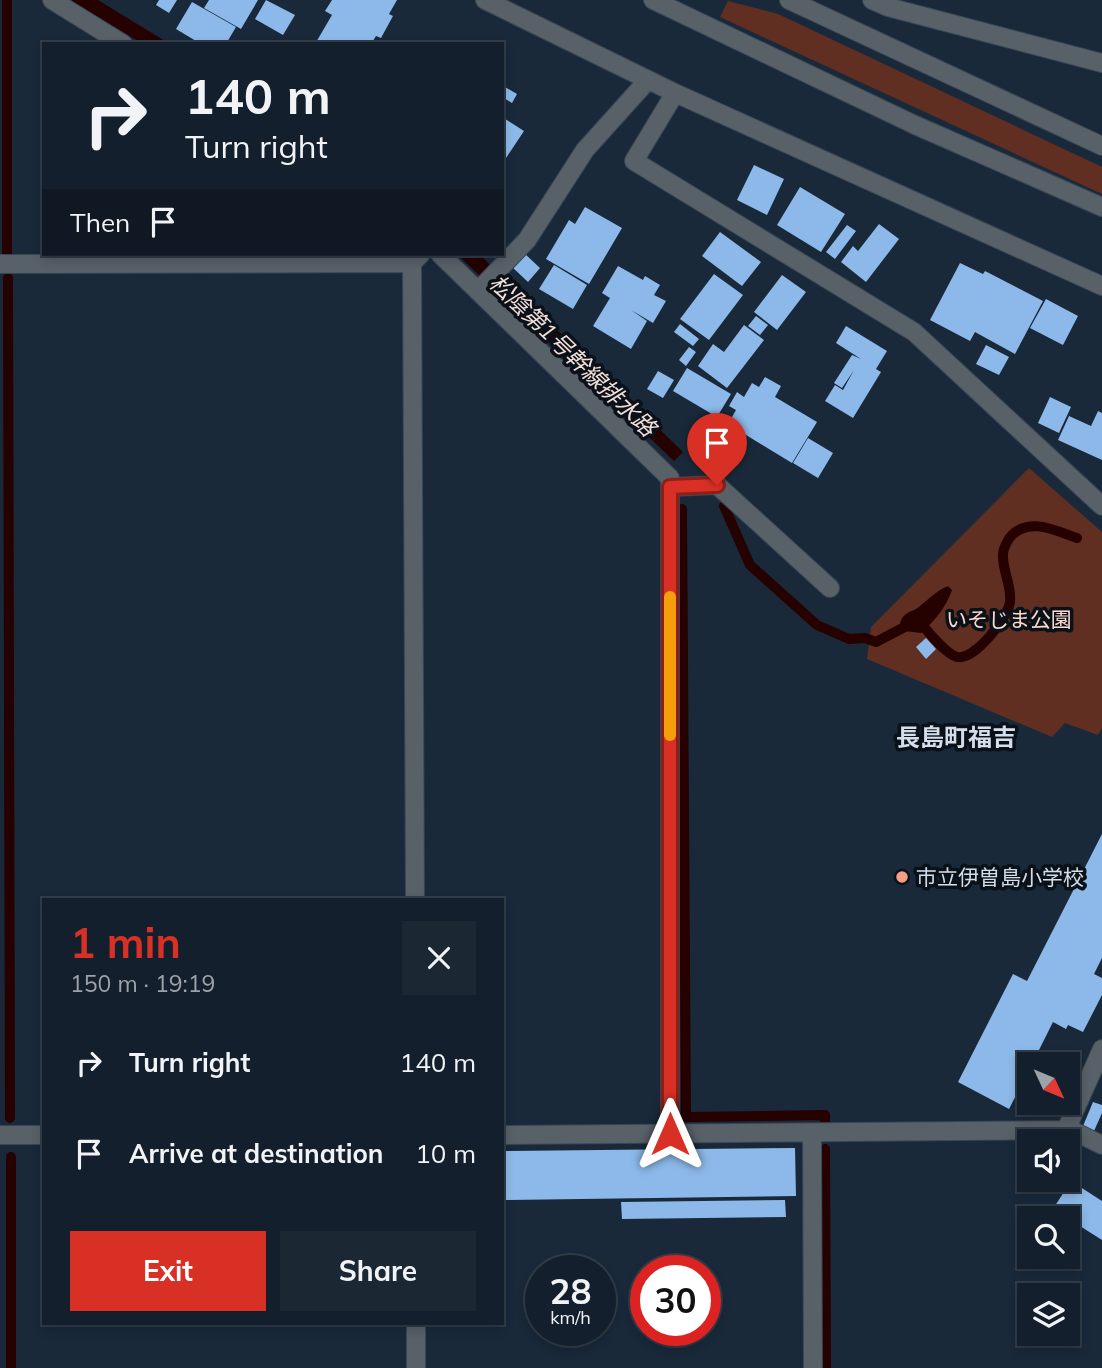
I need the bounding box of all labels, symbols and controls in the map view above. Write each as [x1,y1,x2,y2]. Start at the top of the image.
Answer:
text: 140 m [185,65,331,126]
icon: right [70,70,161,161]
text: Turn right [185,126,328,166]
icon: arrive [144,203,182,241]
text: Then [70,206,130,239]
water label: 松陰第1号幹線排水路 [484,268,664,444]
pin [687,413,747,485]
icon: arrive [698,424,736,462]
park label: いそじま公園 [946,606,1072,632]
district label: 長島町福吉 [896,722,1016,752]
place label: 市立伊曽島小学校 [916,864,1084,890]
marker: 市立伊曽島小学校 [894,869,910,885]
text: 1 min [70,916,181,969]
button: close [402,921,476,995]
text: 150 m · 19:19 [70,969,215,998]
icon: right [70,1044,108,1082]
text: Turn right [129,1046,250,1079]
text: 140 m [400,1046,476,1079]
north arrow [1017,1052,1080,1115]
map controls [1017,1052,1080,1346]
position arrow [633,1097,707,1171]
button: sound [1017,1129,1080,1192]
icon: arrive [70,1135,108,1173]
text: Arrive at destination [129,1137,384,1170]
text: 10 m [415,1137,476,1170]
button: search [1017,1206,1080,1269]
button: Exit [70,1231,266,1311]
button: Share [280,1231,476,1311]
speed limit sign: 30 [630,1255,721,1346]
text: 28 [549,1269,592,1313]
button: layers [1017,1283,1080,1346]
text: km/h [550,1306,591,1329]

